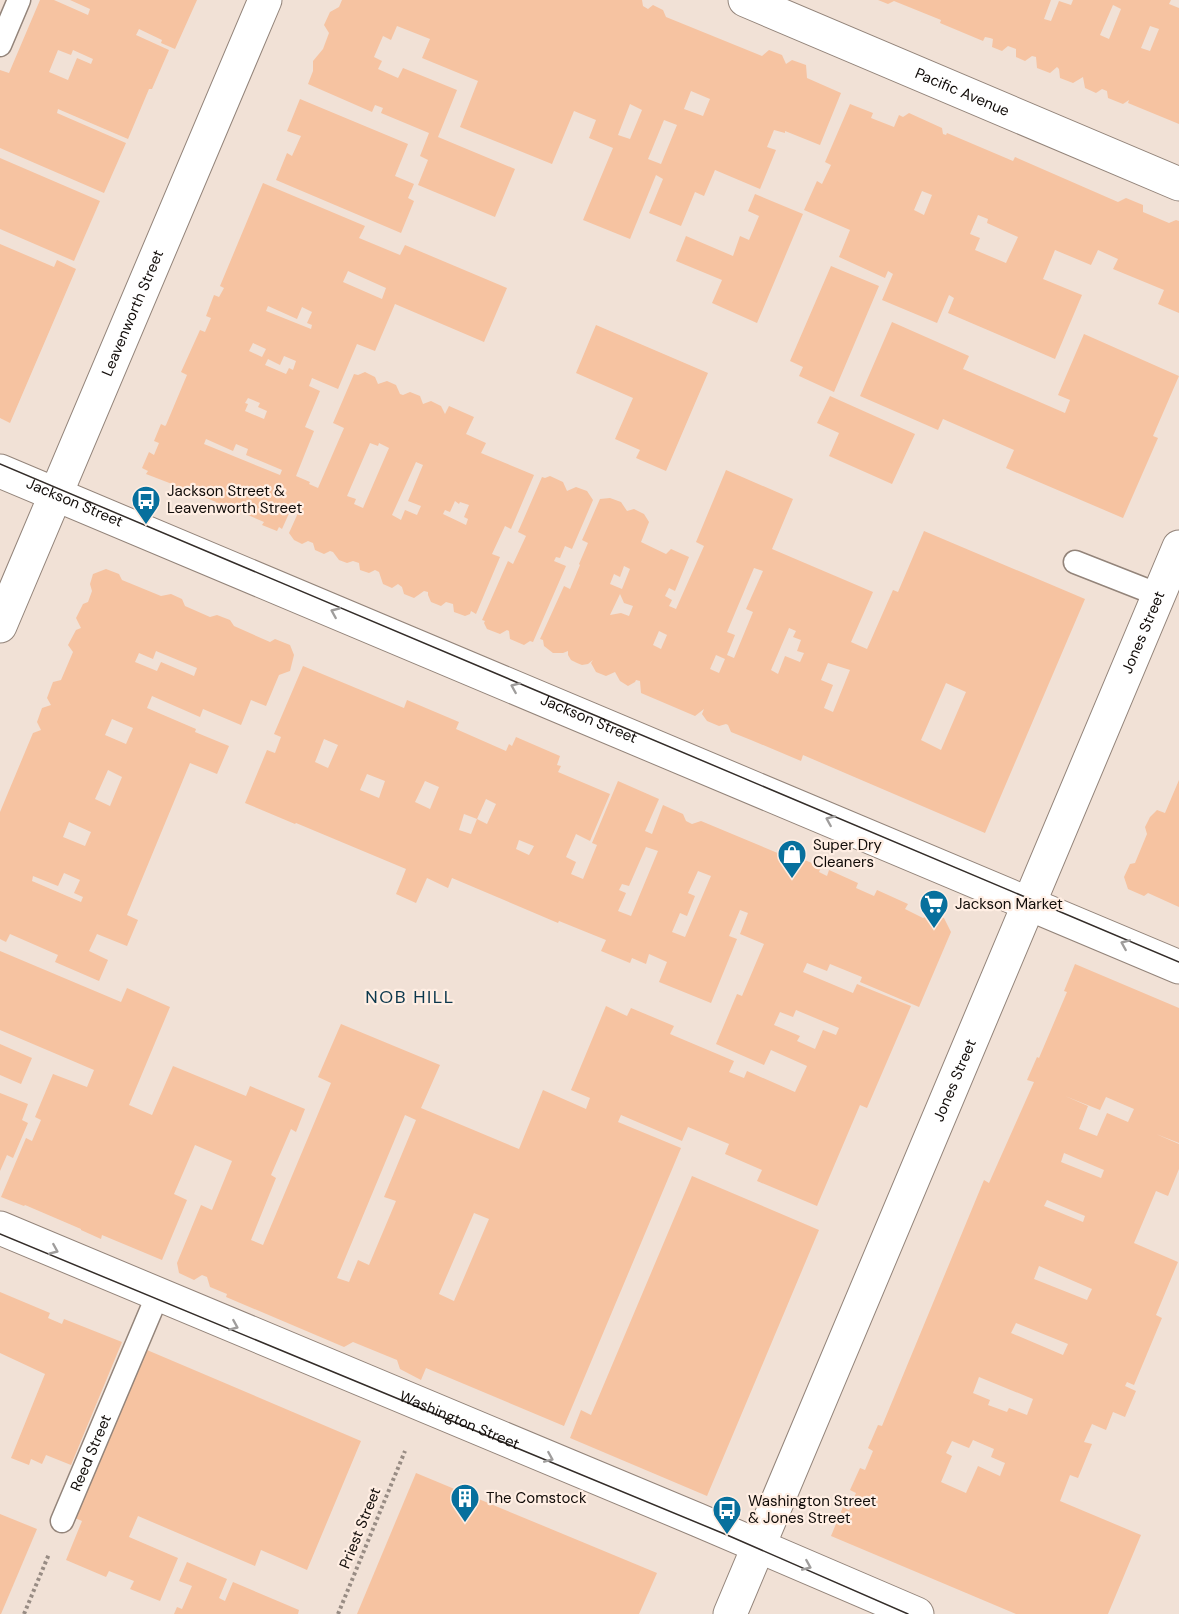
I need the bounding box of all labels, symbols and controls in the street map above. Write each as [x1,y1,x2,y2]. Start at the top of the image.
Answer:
street label: Pacific Avenue [912,63,1013,121]
street label: Leavenworth Street [97,247,168,379]
street label: Jackson Street [23,473,126,532]
place label: Jackson Street & Leavenworth Street [167,481,302,518]
bus stop icon: Jackson Street & Leavenworth Street [130,484,162,526]
street label: Jones Street [1117,588,1169,677]
one-way arrow [330,607,341,619]
one-way arrow [510,682,521,694]
street label: Jackson Street [538,690,640,748]
one-way arrow [825,815,836,827]
place label: Super Dry Cleaners [813,835,883,872]
shop icon: Super Dry Cleaners [776,838,808,880]
supermarket icon: Jackson Market [918,888,950,930]
place label: Jackson Market [955,894,1063,914]
one-way arrow [1120,939,1131,951]
district label: NOB HILL [365,985,455,1009]
street label: Jones Street [928,1036,981,1125]
one-way arrow [48,1243,59,1255]
one-way arrow [228,1318,239,1330]
street label: Washington Street [396,1386,523,1454]
street label: Reed Street [66,1411,116,1494]
one-way arrow [543,1451,554,1463]
building icon: The Comstock [449,1482,481,1524]
street label: Priest Street [335,1484,385,1572]
place label: The Comstock [486,1488,587,1508]
place label: Washington Street & Jones Street [748,1491,876,1528]
bus stop icon: Washington Street & Jones Street [711,1494,743,1536]
one-way arrow [800,1559,811,1571]

